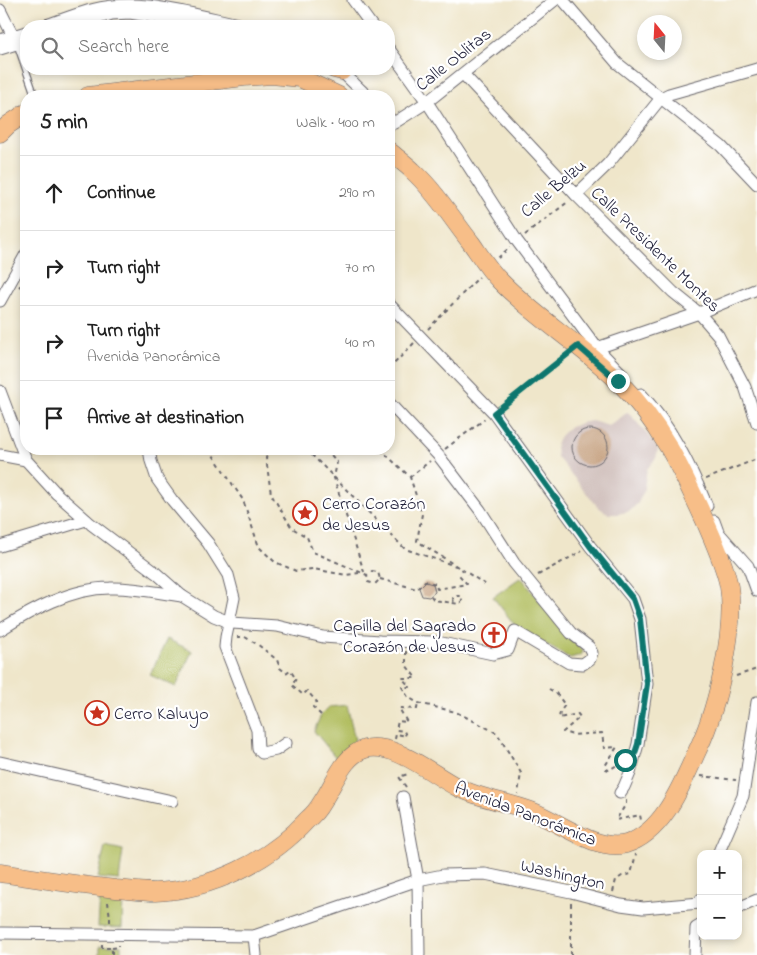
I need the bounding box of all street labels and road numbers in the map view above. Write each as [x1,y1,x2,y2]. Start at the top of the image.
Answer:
street label: Calle Oblitas [411,23,498,99]
street label: Calle Belzu [516,154,593,225]
street label: Calle Presidente Montes [584,181,725,319]
street label: Avenida Panorámica [451,776,600,854]
street label: Washington [518,854,607,899]

